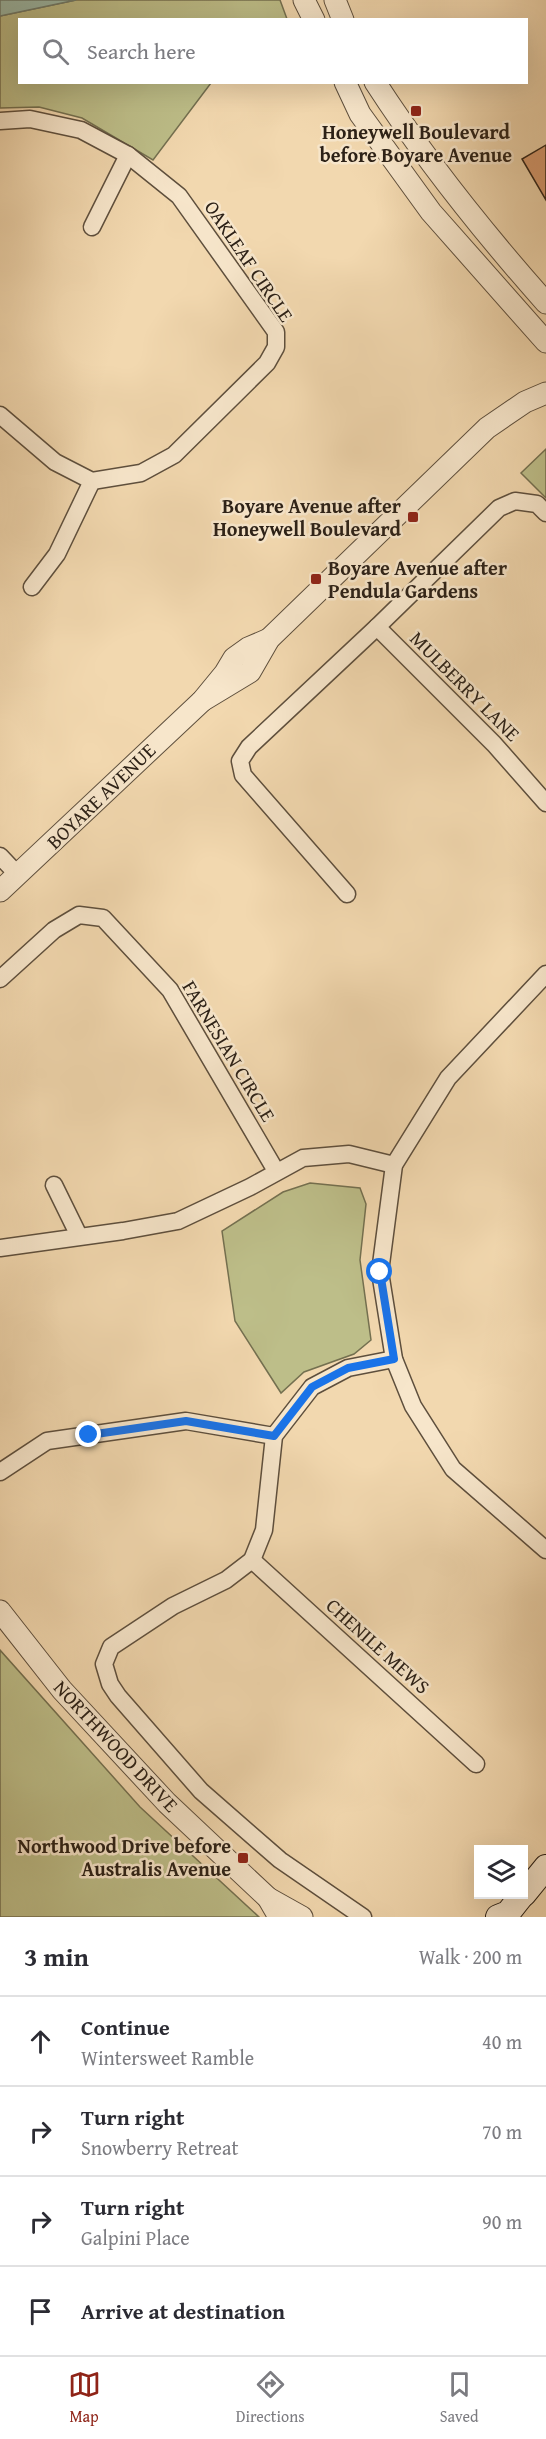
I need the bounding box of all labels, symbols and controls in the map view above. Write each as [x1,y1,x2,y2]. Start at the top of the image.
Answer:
search box [18,18,528,84]
icon: search [39,35,72,68]
text: Search here [87,35,196,67]
marker: Honeywell Boulevard before Boyare Avenue [409,104,423,118]
place label: Honeywell Boulevard before Boyare Avenue [320,117,512,169]
street label: OAKLEAF CIRCLE [198,194,301,327]
place label: Boyare Avenue after Honeywell Boulevard [213,491,402,543]
marker: Boyare Avenue after Honeywell Boulevard [406,510,420,524]
place label: Boyare Avenue after Pendula Gardens [328,553,507,605]
marker: Boyare Avenue after Pendula Gardens [309,572,323,586]
street label: MULBERRY LANE [404,624,527,747]
street label: BOYARE AVENUE [40,736,162,855]
street label: FARNESIAN CIRCLE [176,975,283,1127]
route start [366,1258,392,1284]
route end [75,1421,101,1447]
street label: CHENILE MEWS [320,1591,437,1700]
street label: NORTHWOOD DRIVE [47,1673,185,1818]
place label: Northwood Drive before Australis Avenue [18,1831,231,1883]
map controls [474,1845,528,1899]
button: layers [474,1845,528,1899]
marker: Northwood Drive before Australis Avenue [236,1851,250,1865]
text: 3 min [24,1937,89,1976]
text: Walk · 200 m [419,1942,522,1971]
text: Continue [81,2011,170,2043]
icon: ahead [24,2025,57,2058]
text: 40 m [482,2027,522,2056]
text: Wintersweet Ramble [81,2043,254,2072]
text: Turn right [81,2101,184,2133]
icon: right [24,2115,57,2148]
text: 70 m [482,2117,522,2146]
text: Snowberry Retreat [81,2133,238,2162]
text: Turn right [81,2191,184,2223]
icon: right [24,2205,57,2238]
text: 90 m [482,2207,522,2236]
text: Galpini Place [81,2223,190,2252]
icon: arrive [24,2295,57,2328]
text: Arrive at destination [81,2295,285,2327]
tab: Map [68,2368,101,2428]
tab: Directions [236,2368,305,2428]
tab: Saved [440,2368,478,2428]

